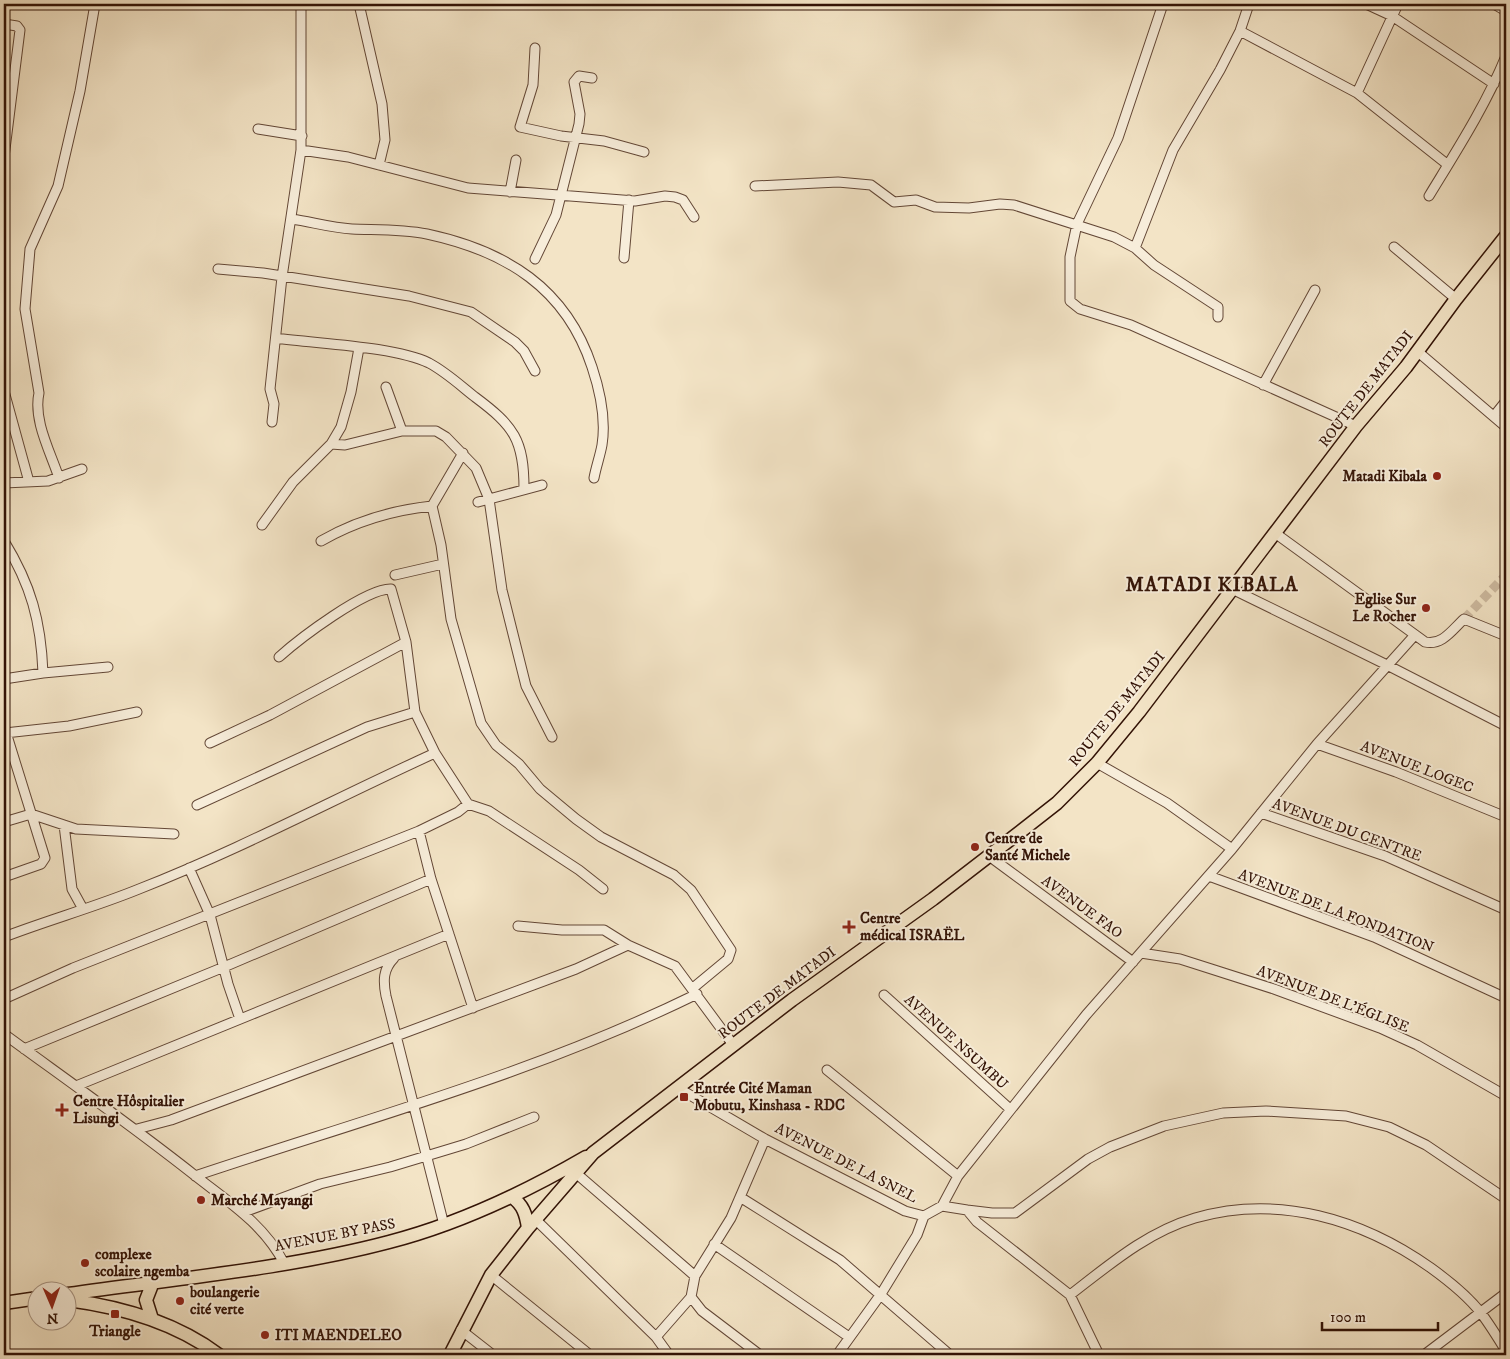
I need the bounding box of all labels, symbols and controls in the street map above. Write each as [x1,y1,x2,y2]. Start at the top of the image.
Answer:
street label: ROUTE DE MATADI [1315,327,1417,451]
place label: Matadi Kibala [1342,467,1428,486]
marker: Matadi Kibala [1431,470,1443,482]
district label: MATADI KIBALA [1125,573,1299,598]
place label: Eglise Sur Le Rocher [1352,590,1416,626]
marker: Eglise Sur Le Rocher [1420,602,1432,614]
street label: ROUTE DE MATADI [1065,648,1169,770]
street label: AVENUE LOGEC [1358,737,1476,797]
street label: AVENUE DU CENTRE [1270,794,1425,866]
place label: Centre de Santé Michele [985,829,1071,865]
marker: Centre de Santé Michele [969,841,981,853]
street label: AVENUE DE LA FONDATION [1236,865,1436,957]
street label: AVENUE FAO [1038,871,1126,943]
place label: Centre médical ISRAËL [860,909,965,945]
marker: Centre médical ISRAËL [842,920,856,934]
street label: ROUTE DE MATADI [714,942,840,1044]
street label: AVENUE DE L'ÉGLISE [1254,961,1412,1037]
street label: AVENUE NSUMBU [900,990,1012,1094]
place label: Entrée Cité Maman Mobutu, Kinshasa - RDC [694,1079,845,1115]
marker: Entrée Cité Maman Mobutu, Kinshasa - RDC [678,1091,690,1103]
place label: Centre Hôspitalier Lisungi [73,1092,185,1128]
marker: Centre Hôspitalier Lisungi [55,1103,69,1117]
street label: AVENUE DE LA SNEL [772,1119,921,1207]
place label: Marché Mayangi [211,1191,313,1210]
marker: Marché Mayangi [195,1194,207,1206]
street label: AVENUE BY PASS [273,1214,397,1256]
place label: complexe scolaire ngemba [95,1245,190,1281]
marker: complexe scolaire ngemba [79,1257,91,1269]
north arrow [28,1282,78,1332]
place label: boulangerie cité verte [189,1283,260,1319]
marker: boulangerie cité verte [174,1295,186,1307]
scale bar [1322,1299,1439,1331]
marker: Triangle [109,1308,121,1320]
text: 100 m [1330,1308,1366,1327]
text: N [46,1309,58,1327]
place label: Triangle [88,1322,142,1341]
place label: ITI MAENDELEO [275,1326,402,1345]
marker: ITI MAENDELEO [259,1329,271,1341]

